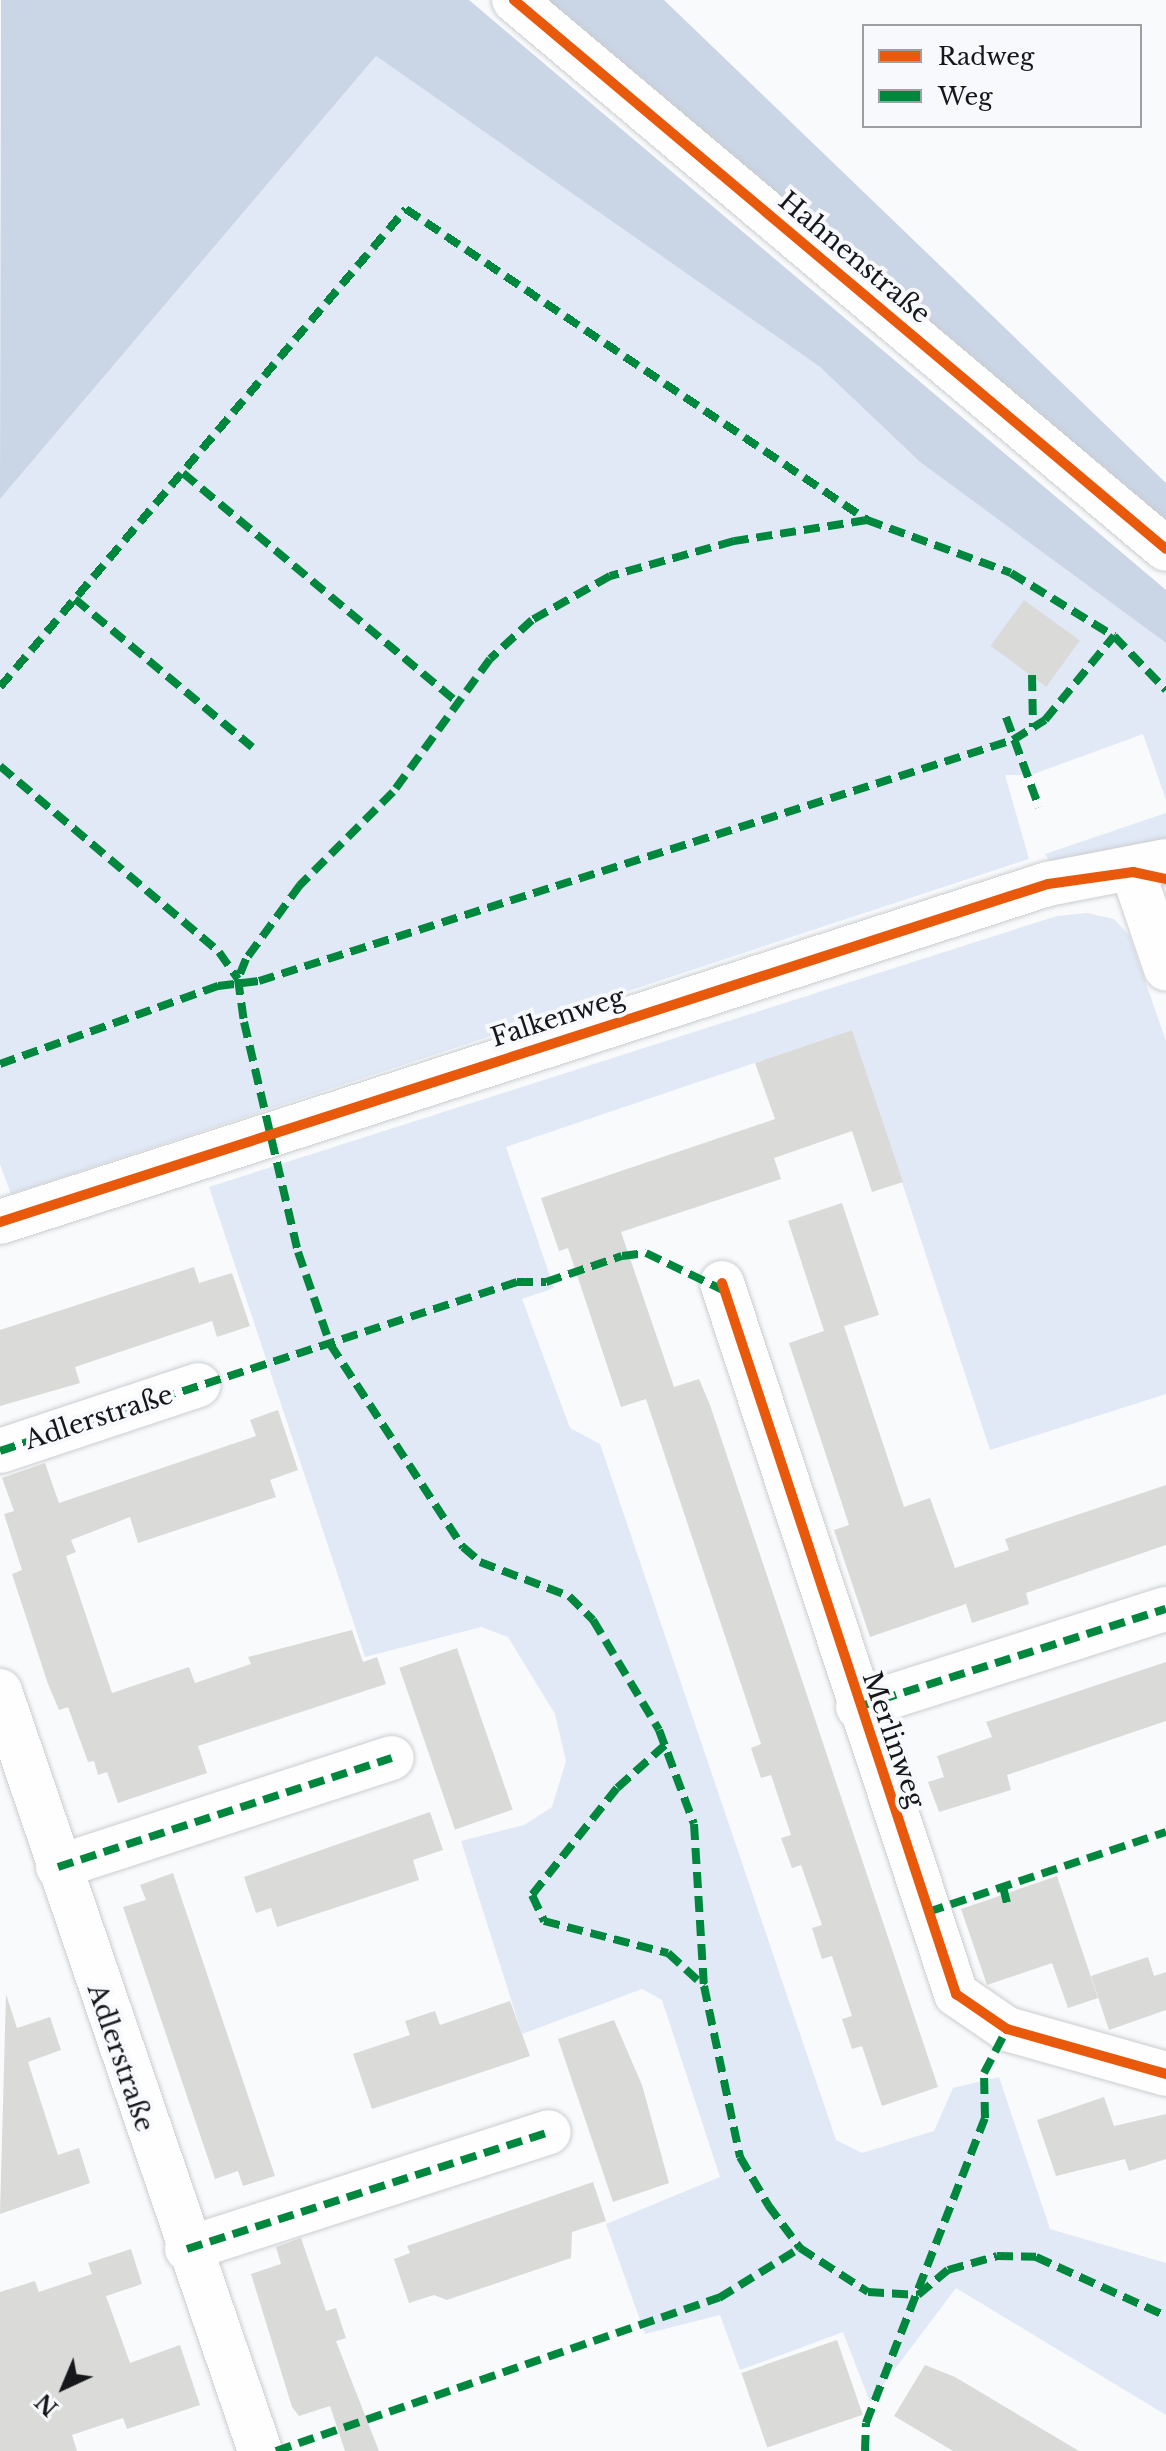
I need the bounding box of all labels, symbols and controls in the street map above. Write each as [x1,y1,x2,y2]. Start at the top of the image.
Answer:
legend [862,24,1142,128]
text: Radweg [938,42,1034,71]
text: Weg [938,82,993,111]
street label: Hahnenstraße [772,186,936,330]
street label: Falkenweg [487,982,629,1054]
street label: Adlerstraße [21,1379,177,1457]
street label: Merlinweg [855,1668,931,1812]
street label: Adlerstraße [80,1980,160,2136]
north arrow [24,2347,104,2427]
text: N [30,2388,64,2422]

